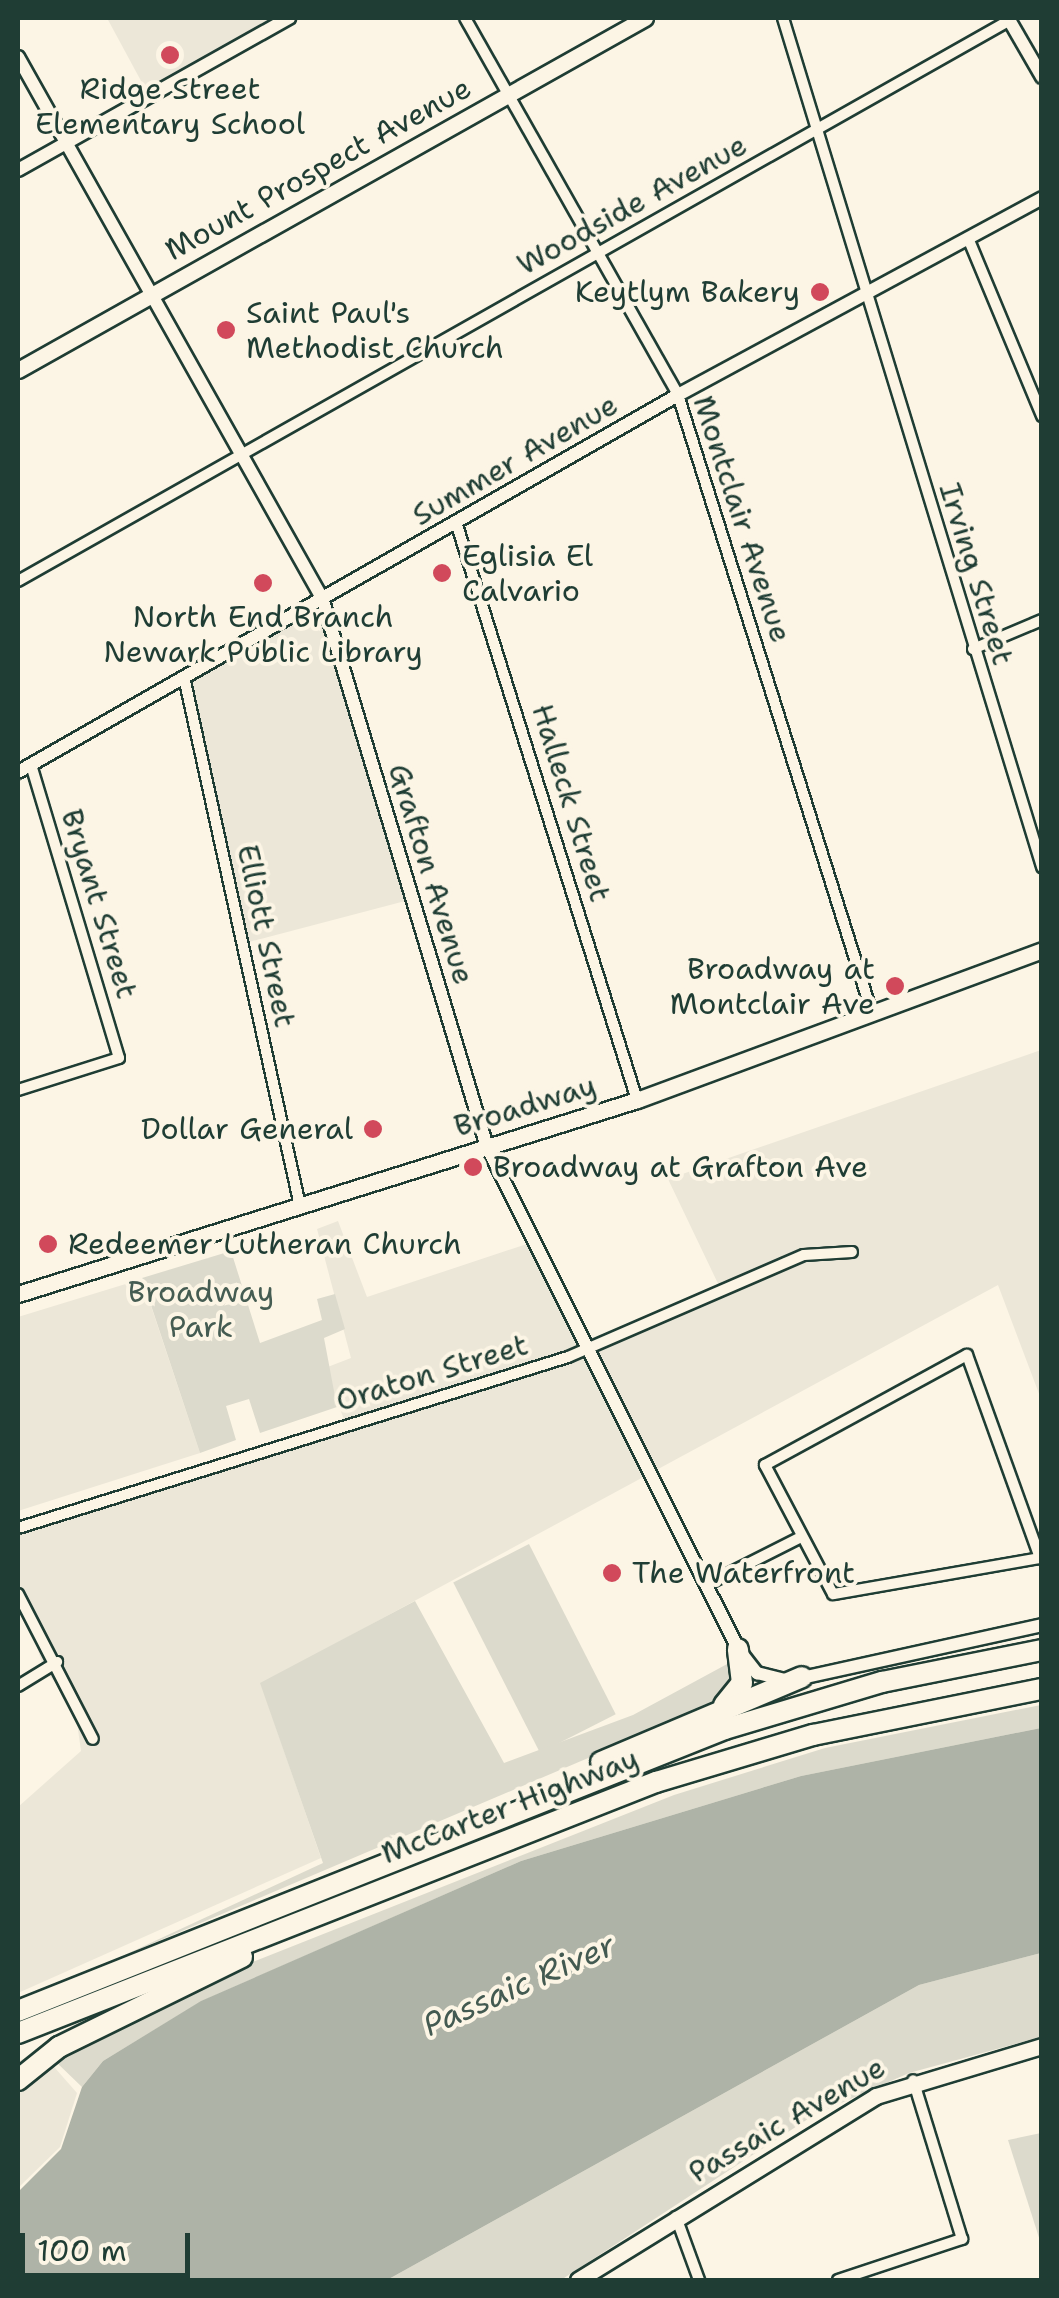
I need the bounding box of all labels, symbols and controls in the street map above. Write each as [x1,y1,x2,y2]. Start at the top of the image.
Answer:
marker: Ridge Street Elementary School [159,44,181,66]
street label: Mount Prospect Avenue [159,70,477,268]
place label: Ridge Street Elementary School [35,71,305,142]
street label: Woodside Avenue [511,127,753,283]
place label: Keytlym Bakery [575,274,800,310]
marker: Keytlym Bakery [809,281,831,303]
place label: Saint Paul's Methodist Church [246,295,504,366]
marker: Saint Paul's Methodist Church [215,319,237,341]
street label: Summer Avenue [406,387,624,533]
street label: Montclair Avenue [685,391,799,647]
street label: Irving Street [931,479,1021,669]
place label: Eglisia El Calvario [462,538,593,608]
marker: Eglisia El Calvario [431,562,453,584]
marker: North End Branch Newark Public Library [252,572,274,594]
place label: North End Branch Newark Public Library [103,599,423,670]
street label: Halleck Street [524,700,618,906]
street label: Grafton Avenue [380,759,482,989]
street label: Bryant Street [53,805,145,1003]
street label: Elliott Street [229,841,303,1031]
place label: Broadway at Montclair Ave [670,951,875,1022]
marker: Broadway at Montclair Ave [884,975,906,997]
street label: Broadway [450,1067,600,1145]
place label: Dollar General [141,1111,353,1147]
marker: Dollar General [362,1118,384,1140]
place label: Broadway at Grafton Ave [493,1149,868,1185]
marker: Broadway at Grafton Ave [462,1156,484,1178]
place label: Redeemer Lutheran Church [68,1226,462,1262]
marker: Redeemer Lutheran Church [37,1233,59,1255]
park label: Broadway Park [128,1274,274,1344]
street label: Oraton Street [332,1327,532,1419]
place label: The Waterfront [632,1555,855,1591]
marker: The Waterfront [601,1562,623,1584]
street label: McCarter Highway [376,1740,644,1872]
water label: Passaic River [417,1926,621,2044]
street label: Passaic Avenue [682,2049,892,2191]
scale bar [25,2213,195,2275]
text: 100 m [37,2230,127,2271]

